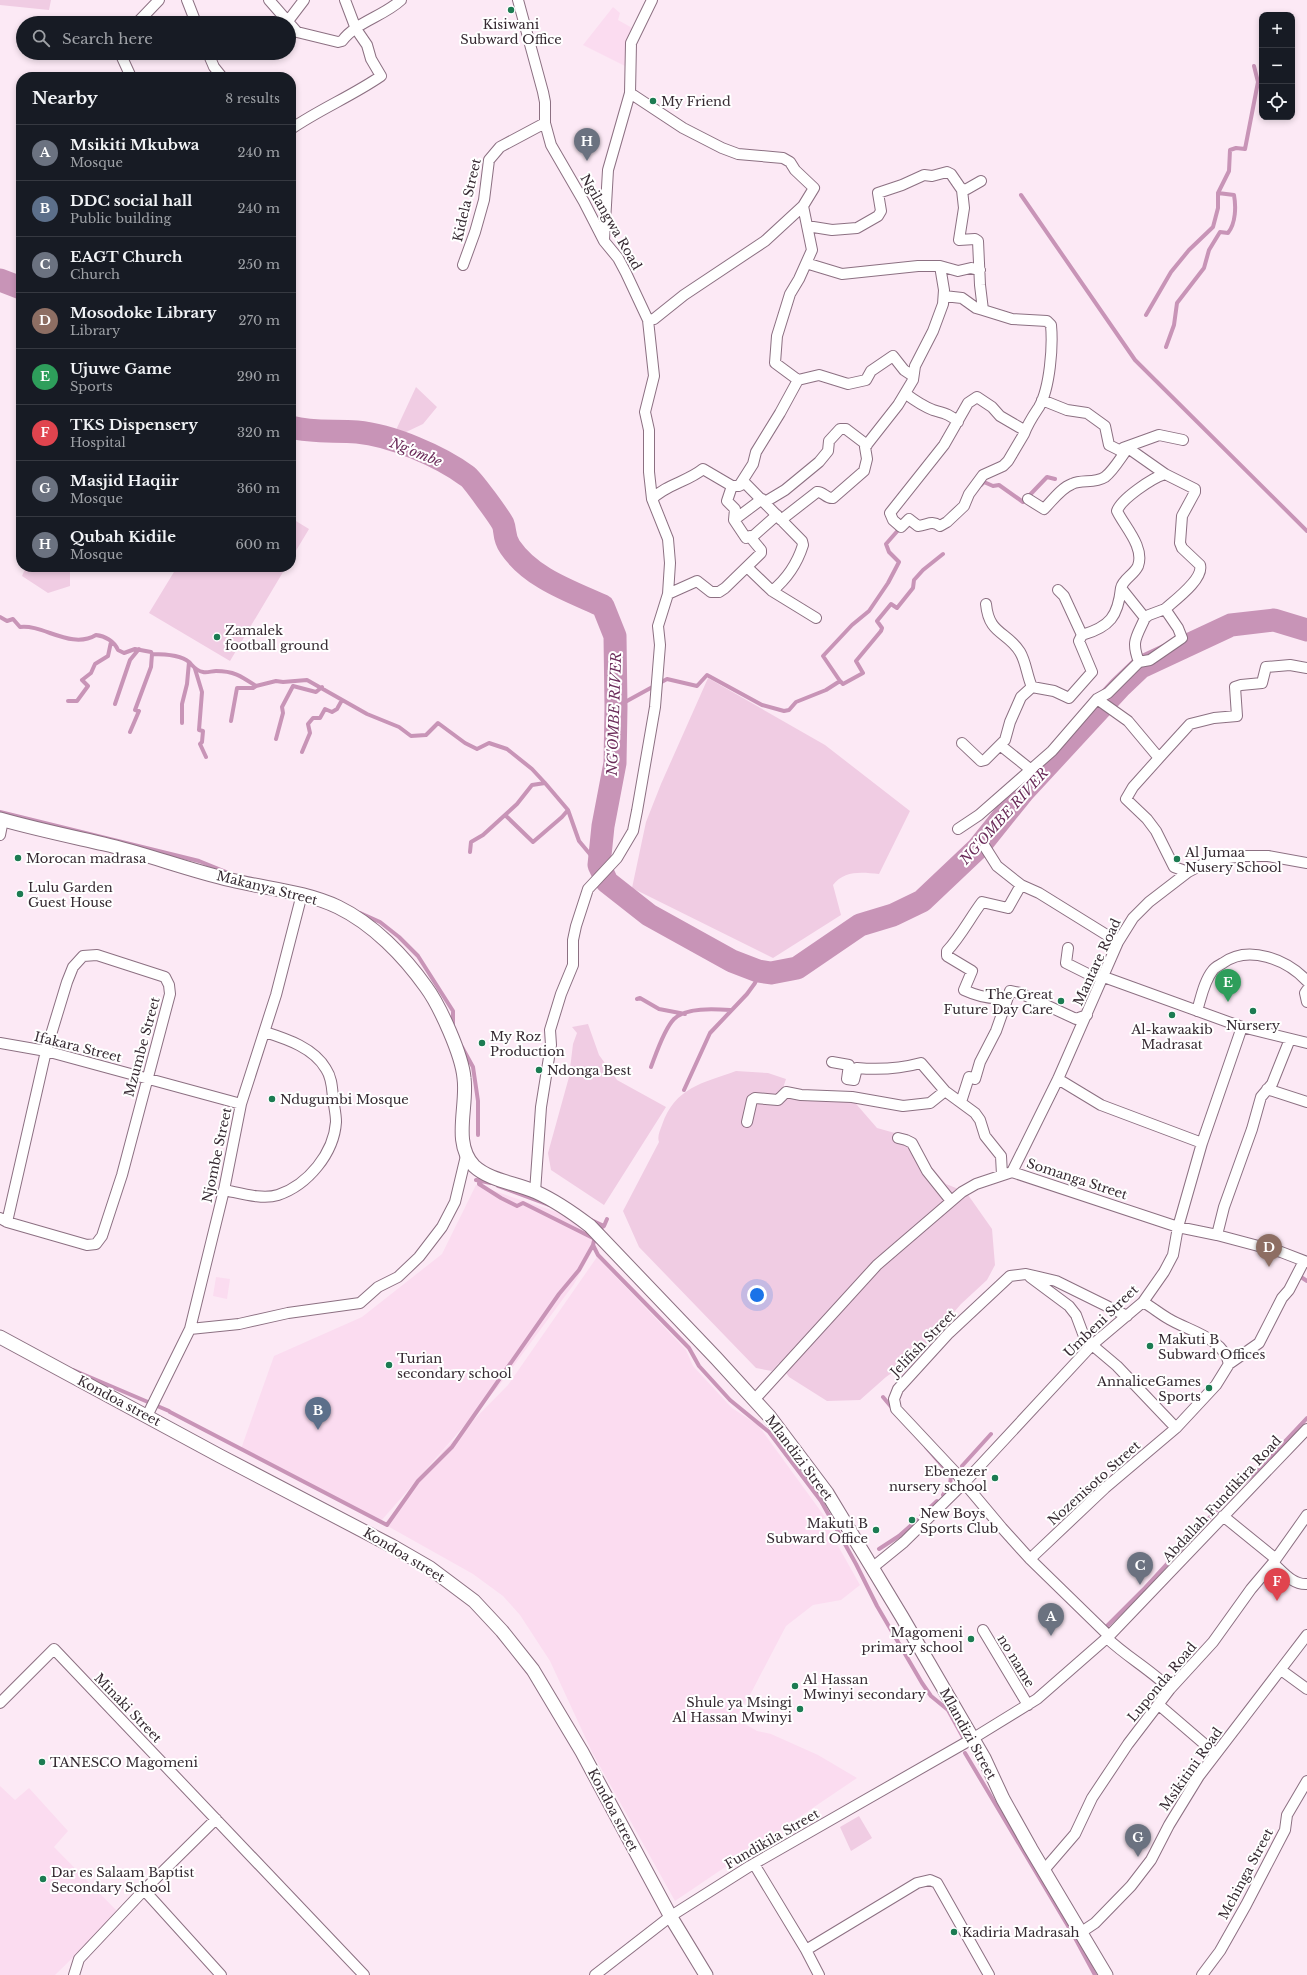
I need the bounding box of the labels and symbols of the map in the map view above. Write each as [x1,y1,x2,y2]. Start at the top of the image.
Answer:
marker: Kisiwani Subward Office [506,5,516,15]
place label: Kisiwani Subward Office [460,16,562,48]
place label: My Friend [661,93,731,110]
marker: My Friend [648,96,658,106]
pin: H [574,128,600,161]
street label: Kidela Street [449,157,485,243]
street label: Ngilangwa Road [577,171,645,273]
water label: Ng'ombe [386,433,445,471]
place label: Zamalek football ground [225,622,329,654]
marker: Zamalek football ground [212,632,222,642]
water label: NG'OMBE RIVER [603,651,625,777]
water label: NG'OMBE RIVER [955,764,1052,869]
place label: Al Jumaa Nusery School [1184,844,1282,876]
place label: Morocan madrasa [26,850,147,867]
marker: Morocan madrasa [13,853,23,863]
marker: Al Jumaa Nusery School [1172,854,1182,864]
street label: Makanya Street [215,867,319,909]
place label: Lulu Garden Guest House [28,879,113,911]
marker: Lulu Garden Guest House [15,889,25,899]
street label: Mantare Road [1069,915,1125,1008]
pin: E [1215,969,1241,1002]
place label: The Great Future Day Care [944,986,1053,1018]
street label: Mzumbe Street [120,995,164,1099]
marker: The Great Future Day Care [1056,996,1066,1006]
marker: Nursery [1248,1006,1258,1016]
marker: Al-kawaakib Madrasat [1167,1010,1177,1020]
place label: Nursery [1226,1017,1281,1034]
place label: Al-kawaakib Madrasat [1130,1021,1213,1053]
street label: Ifakara Street [33,1028,123,1066]
place label: My Roz Production [490,1028,565,1060]
marker: My Roz Production [477,1038,487,1048]
place label: Ndonga Best [547,1062,631,1079]
marker: Ndonga Best [534,1065,544,1075]
place label: Ndugumbi Mosque [280,1091,409,1108]
marker: Ndugumbi Mosque [267,1094,277,1104]
street label: Njombe Street [199,1106,235,1204]
street label: Somanga Street [1025,1155,1129,1203]
pin: D [1256,1234,1282,1267]
street label: Umbeni Street [1060,1281,1142,1361]
your location [747,1285,767,1305]
street label: Jelifish Street [885,1306,959,1382]
place label: Makuti B Subward Offices [1158,1331,1265,1363]
marker: Makuti B Subward Offices [1145,1341,1155,1351]
place label: Turian secondary school [397,1350,512,1382]
marker: Turian secondary school [384,1360,394,1370]
street label: Kondoa street [74,1372,164,1430]
place label: AnnaliceGames Sports [1096,1373,1201,1405]
marker: AnnaliceGames Sports [1204,1383,1214,1393]
pin: B [305,1397,331,1430]
street label: Mlandizi Street [761,1412,837,1504]
street label: Abdallah Fundikira Road [1158,1432,1285,1566]
street label: Nozenisoto Street [1044,1437,1144,1529]
place label: Ebenezer nursery school [889,1463,988,1495]
marker: Ebenezer nursery school [990,1473,1000,1483]
place label: New Boys Sports Club [920,1505,998,1537]
place label: Makuti B Subward Office [767,1515,868,1547]
marker: New Boys Sports Club [907,1515,917,1525]
street label: Kondoa street [360,1524,448,1586]
marker: Makuti B Subward Office [871,1525,881,1535]
pin: C [1127,1552,1153,1585]
pin: F [1264,1568,1290,1601]
pin: A [1038,1603,1064,1636]
place label: Magomeni primary school [861,1624,964,1656]
street label: no name [994,1631,1038,1691]
marker: Magomeni primary school [966,1634,976,1644]
street label: Luponda Road [1124,1639,1200,1725]
street label: Minaki Street [91,1670,165,1746]
place label: Al Hassan Mwinyi secondary [802,1671,926,1703]
marker: Al Hassan Mwinyi secondary [790,1681,800,1691]
street label: Mlandizi Street [936,1685,1000,1783]
place label: Shule ya Msingi Al Hassan Mwinyi [671,1694,793,1726]
marker: Shule ya Msingi Al Hassan Mwinyi [795,1704,805,1714]
street label: Msikitini Road [1156,1724,1226,1814]
place label: TANESCO Magomeni [50,1754,198,1771]
marker: TANESCO Magomeni [37,1757,47,1767]
street label: Kondoa street [584,1765,642,1855]
street label: Fundikila Street [722,1805,822,1873]
pin: G [1125,1824,1151,1857]
street label: Mchinga Street [1215,1825,1277,1923]
place label: Dar es Salaam Baptist Secondary School [51,1864,194,1896]
marker: Dar es Salaam Baptist Secondary School [38,1874,48,1884]
place label: Kadiria Madrasah [962,1924,1080,1941]
marker: Kadiria Madrasah [949,1927,959,1937]

